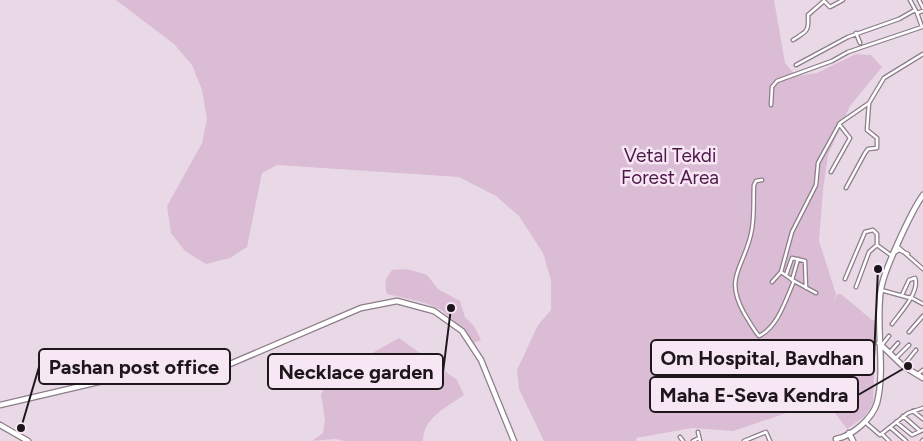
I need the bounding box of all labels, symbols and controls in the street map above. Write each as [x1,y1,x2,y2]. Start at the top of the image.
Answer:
park label: Vetal Tekdi Forest Area [621,144,719,189]
callout: Om Hospital, Bavdhan [651,340,874,375]
text: Om Hospital, Bavdhan [660,346,864,370]
callout: Pashan post office [39,349,230,384]
callout: Necklace garden [268,354,443,389]
text: Pashan post office [49,355,219,379]
text: Necklace garden [278,360,434,384]
callout: Maha E-Seva Kendra [650,377,858,412]
text: Maha E-Seva Kendra [660,383,848,407]

